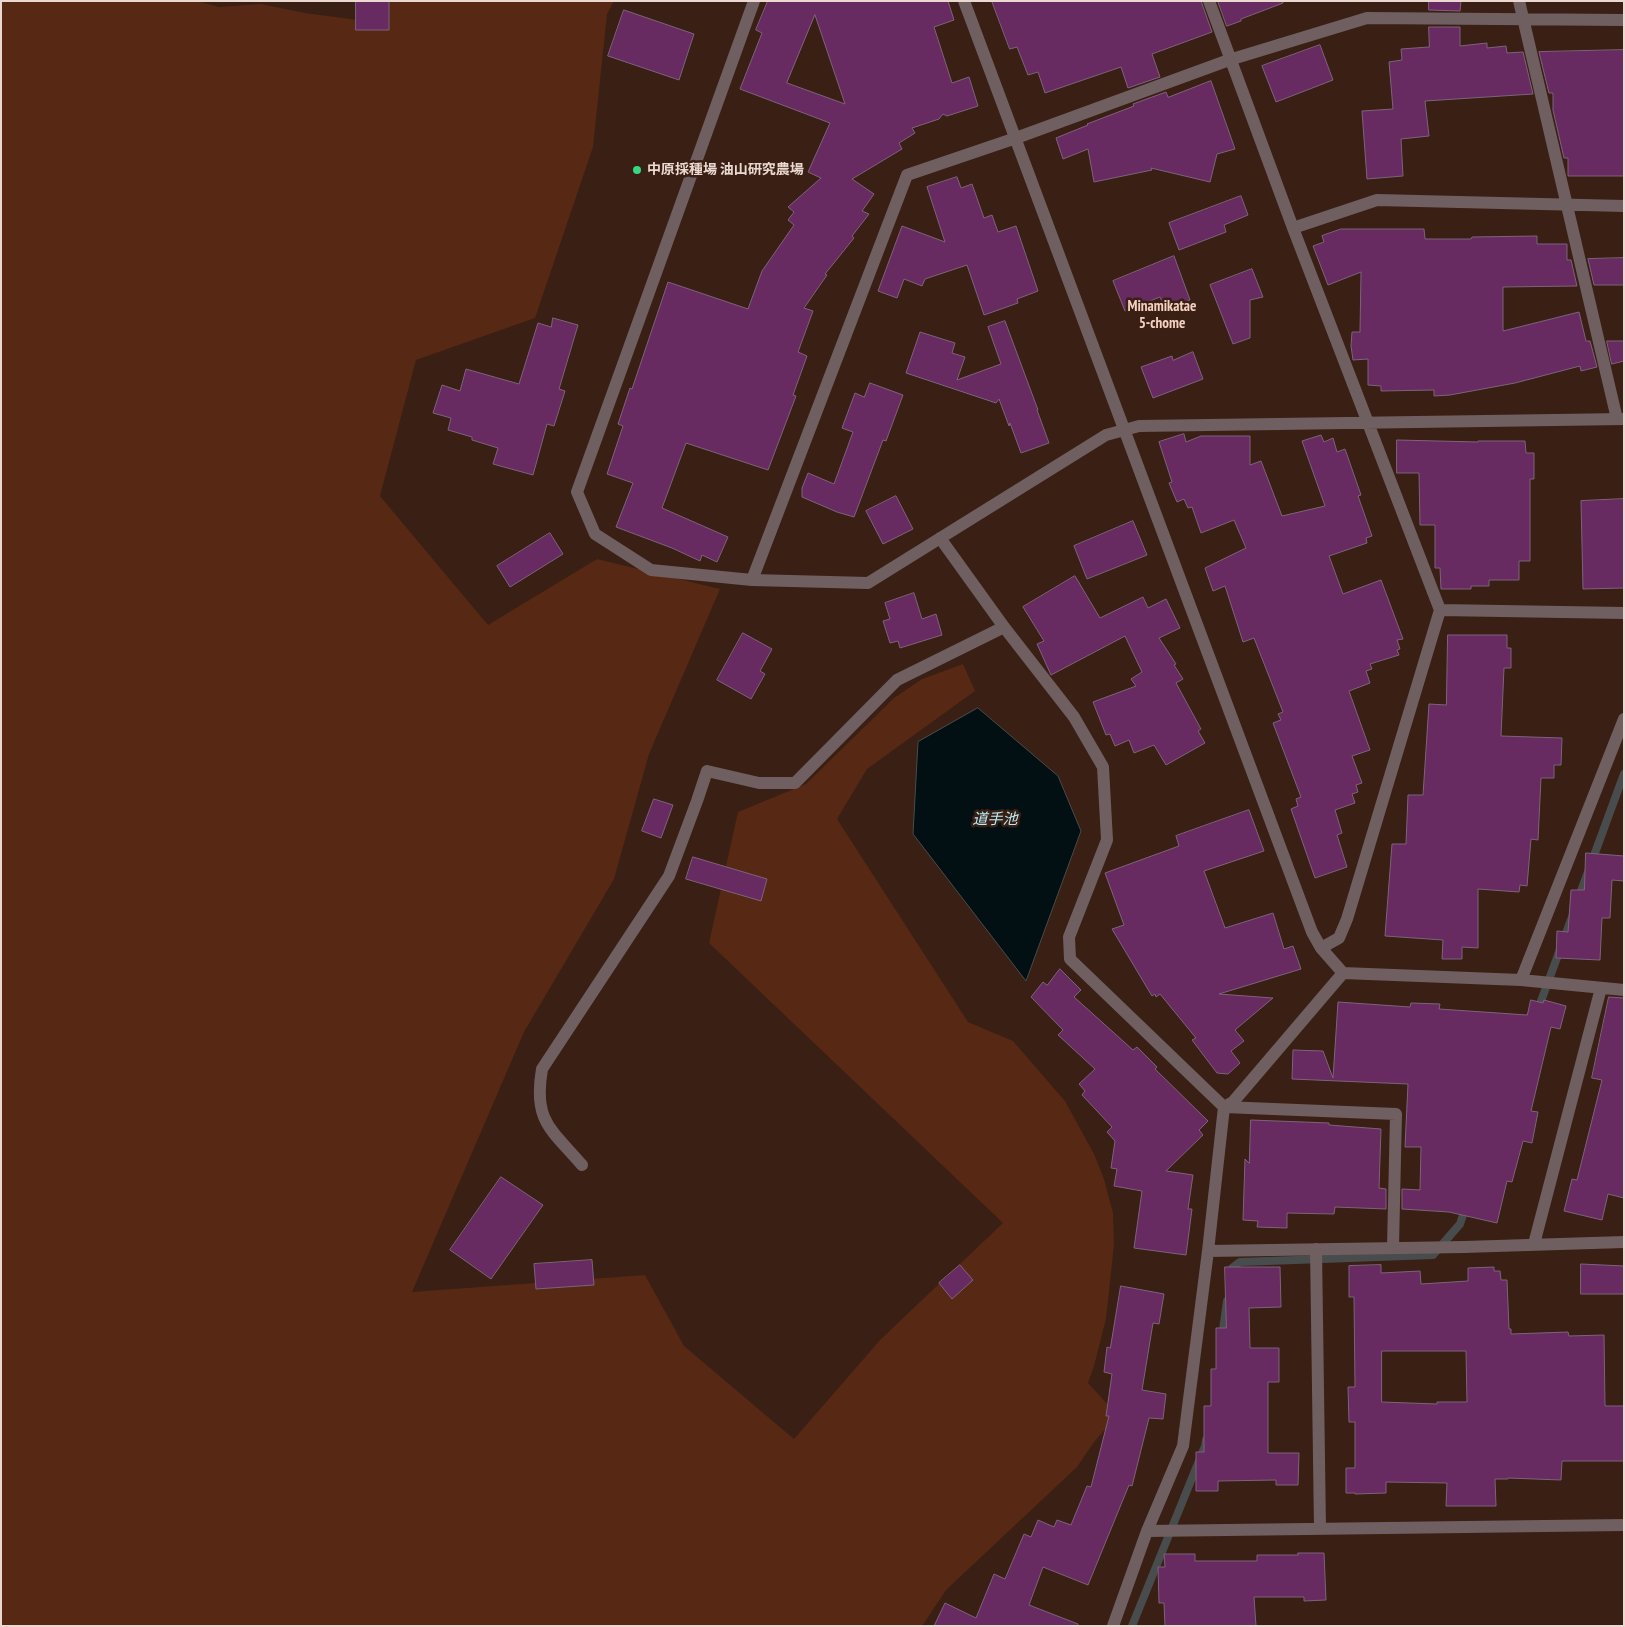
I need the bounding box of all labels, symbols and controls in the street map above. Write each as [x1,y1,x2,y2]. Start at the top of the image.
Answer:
place label: 中原採種場 油山研究農場 [647,162,804,178]
marker: 中原採種場 油山研究農場 [631,164,643,176]
district label: Minamikatae 5-chome [1128,298,1196,333]
water label: 道手池 [973,811,1017,829]

